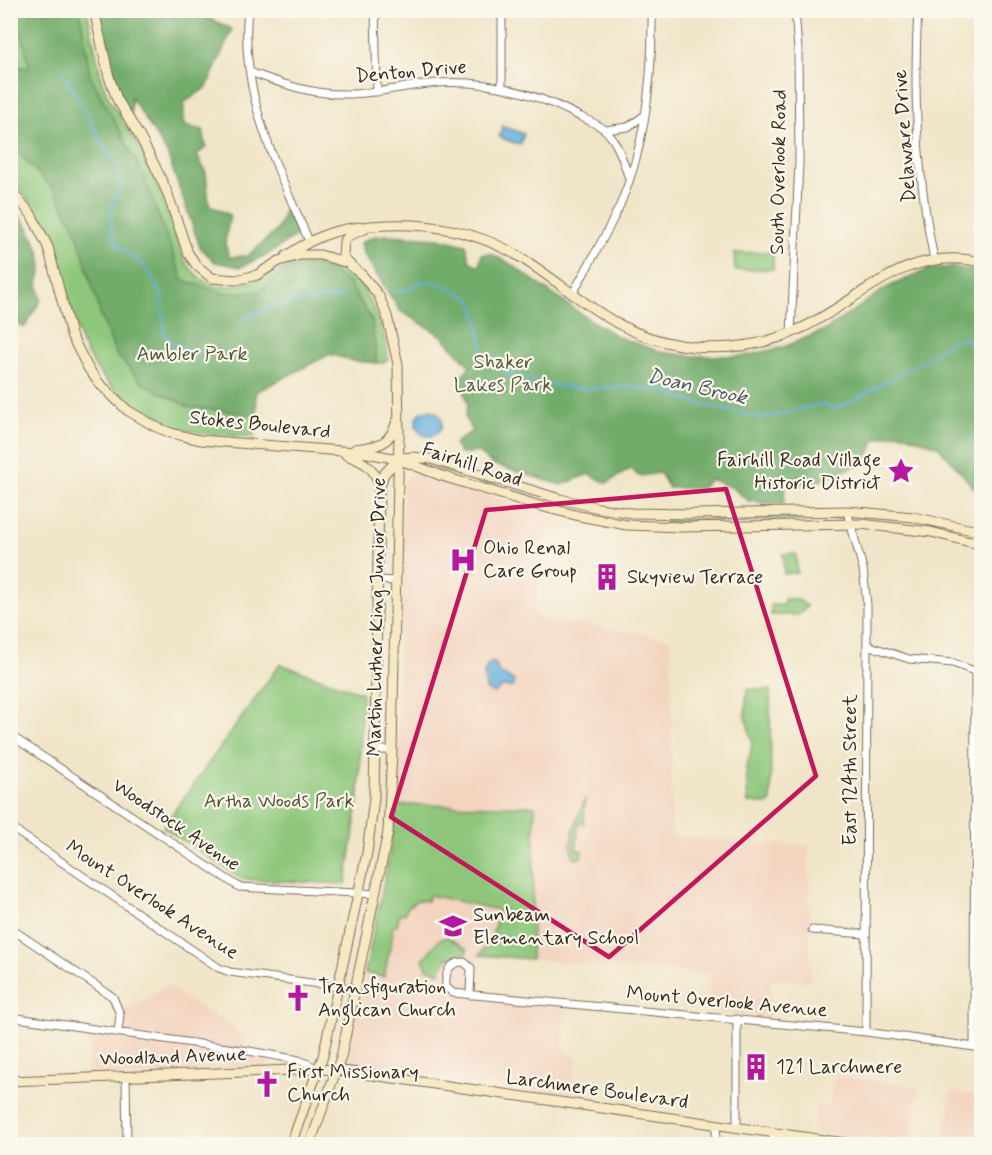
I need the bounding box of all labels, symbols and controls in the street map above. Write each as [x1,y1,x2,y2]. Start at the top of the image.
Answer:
street label: Denton Drive [354,54,468,90]
street label: Delaware Drive [887,68,923,204]
street label: South Overlook Road [764,89,794,255]
park label: Ambler Park [136,341,248,368]
park label: Shaker Lakes Park [454,349,552,399]
water label: Doan Brook [645,362,751,412]
street label: Stokes Boulevard [188,404,332,446]
street label: Fairhill Road [419,436,525,494]
place label: Fairhill Road Village Historic District [717,447,881,497]
place icon: Fairhill Road Village Historic District [886,456,916,486]
street label: Martin Luther King Junior Drive [361,477,393,757]
place label: Ohio Renal Care Group [483,535,577,585]
hospital icon: Ohio Renal Care Group [448,545,478,575]
building icon: Skyview Terrace [592,562,622,592]
place label: Skyview Terrace [627,564,763,591]
street label: East 124th Street [837,694,864,846]
street label: Woodstock Avenue [107,772,245,878]
park label: Artha Woods Park [204,788,354,815]
street label: Mount Overlook Avenue [60,834,244,966]
place label: Sunbeam Elementary School [473,902,639,952]
school or university icon: Sunbeam Elementary School [438,911,468,941]
place label: Transfiguration Anglican Church [318,974,456,1026]
street label: Mount Overlook Avenue [625,980,829,1024]
church icon: Transfiguration Anglican Church [283,983,313,1013]
street label: Woodland Avenue [99,1041,247,1073]
building icon: 121 Larchmere [741,1052,771,1082]
place label: 121 Larchmere [776,1054,902,1081]
place label: First Missionary Church [287,1059,419,1109]
street label: Larchmere Boulevard [504,1064,690,1116]
church icon: First Missionary Church [252,1069,282,1099]

